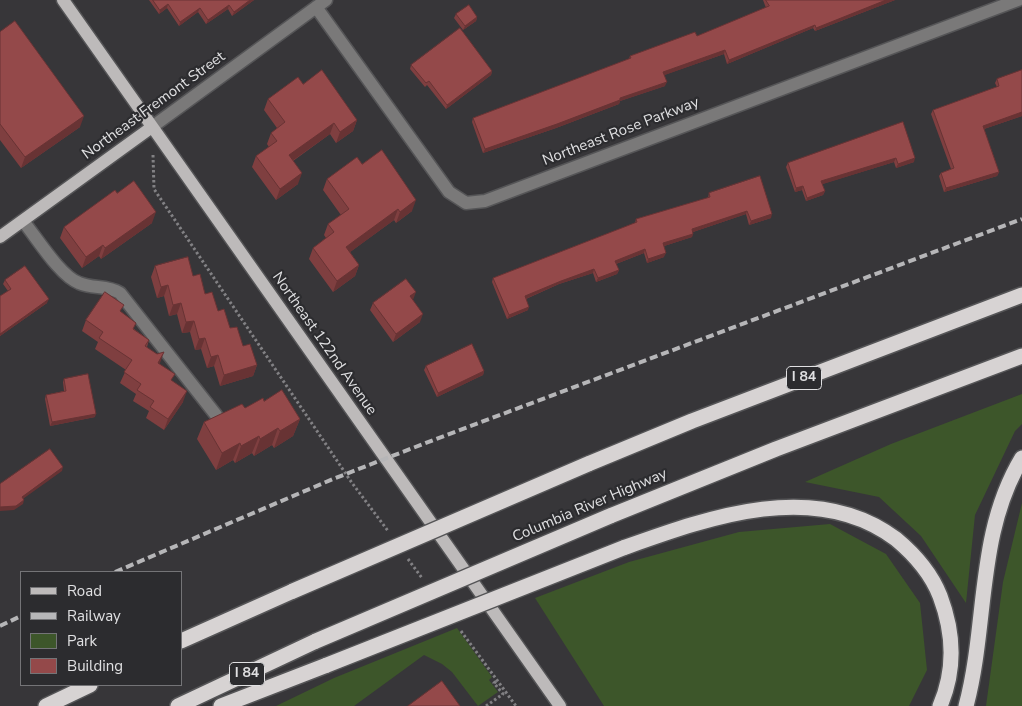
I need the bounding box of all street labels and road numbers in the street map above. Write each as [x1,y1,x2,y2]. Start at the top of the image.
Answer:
street label: Northeast Fremont Street [79,48,229,164]
street label: Northeast Rose Parkway [540,94,702,170]
street label: Northeast 122nd Avenue [268,269,380,419]
road number: I 84 [786,366,822,389]
street label: Columbia River Highway [510,465,670,547]
road number: I 84 [230,662,264,686]

